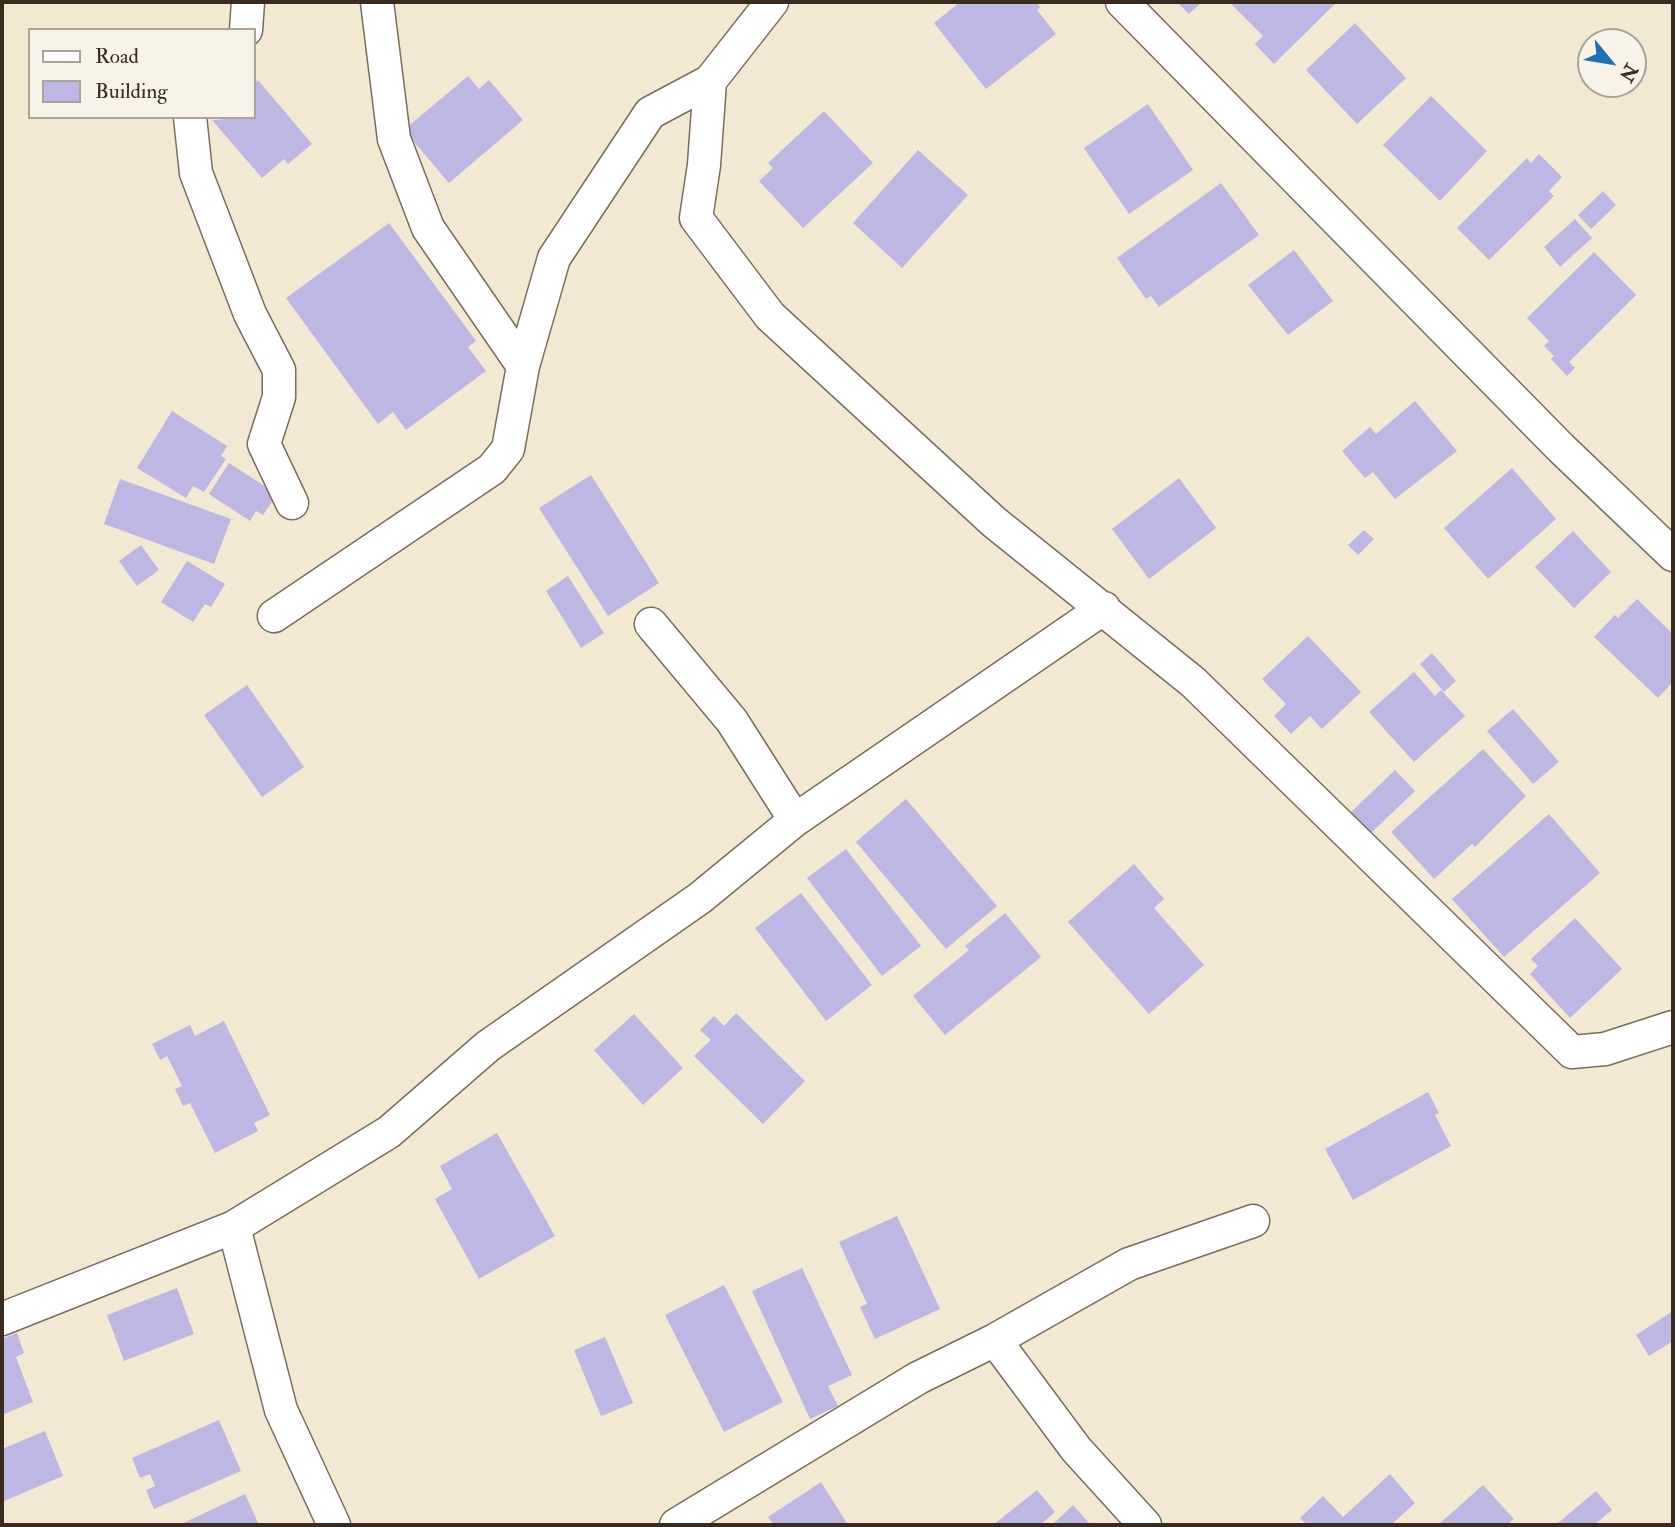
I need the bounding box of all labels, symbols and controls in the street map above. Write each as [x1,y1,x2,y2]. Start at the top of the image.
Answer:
legend [28,28,256,119]
north arrow [1577,28,1647,98]
text: Road [95,43,139,70]
text: N [1614,59,1643,86]
text: Building [95,78,168,105]

